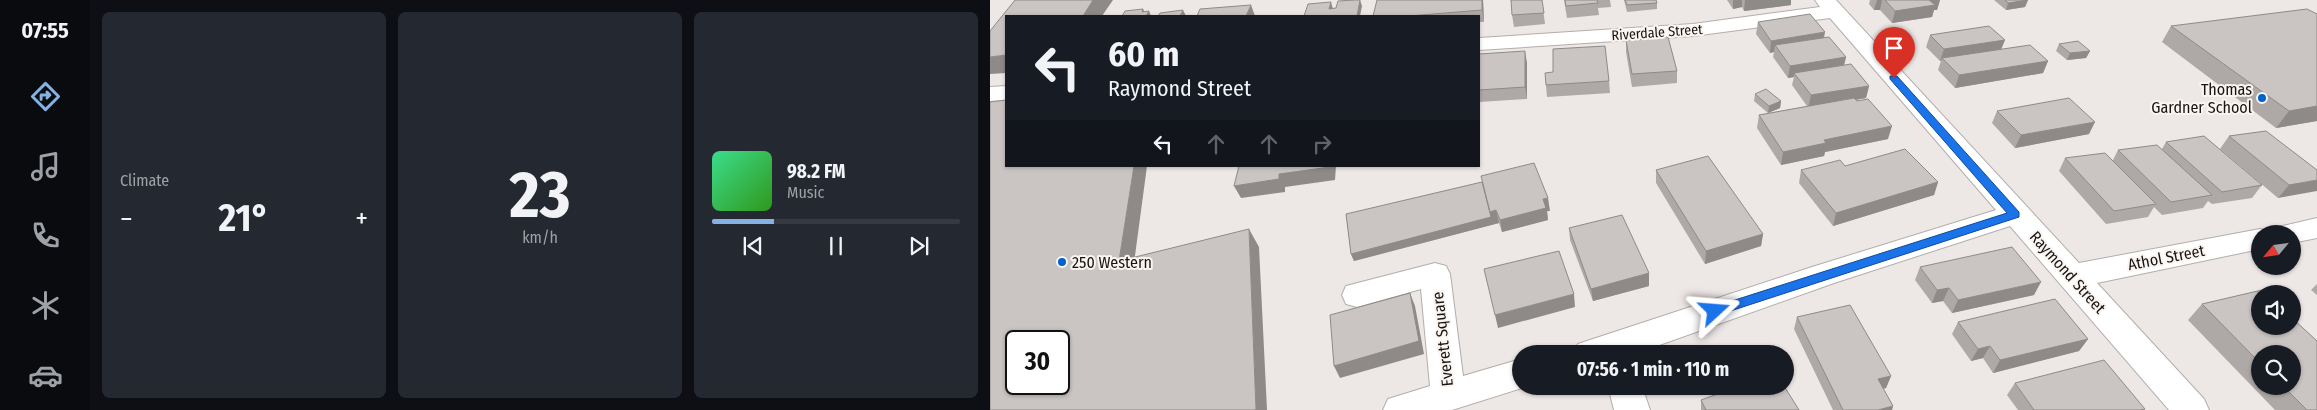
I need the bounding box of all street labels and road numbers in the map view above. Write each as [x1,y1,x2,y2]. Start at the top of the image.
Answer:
street label: Riverdale Street [1611,21,1704,44]
street label: Raymond Street [2026,227,2110,318]
street label: Athol Street [2126,241,2207,274]
street label: Everett Square [1428,291,1457,387]

